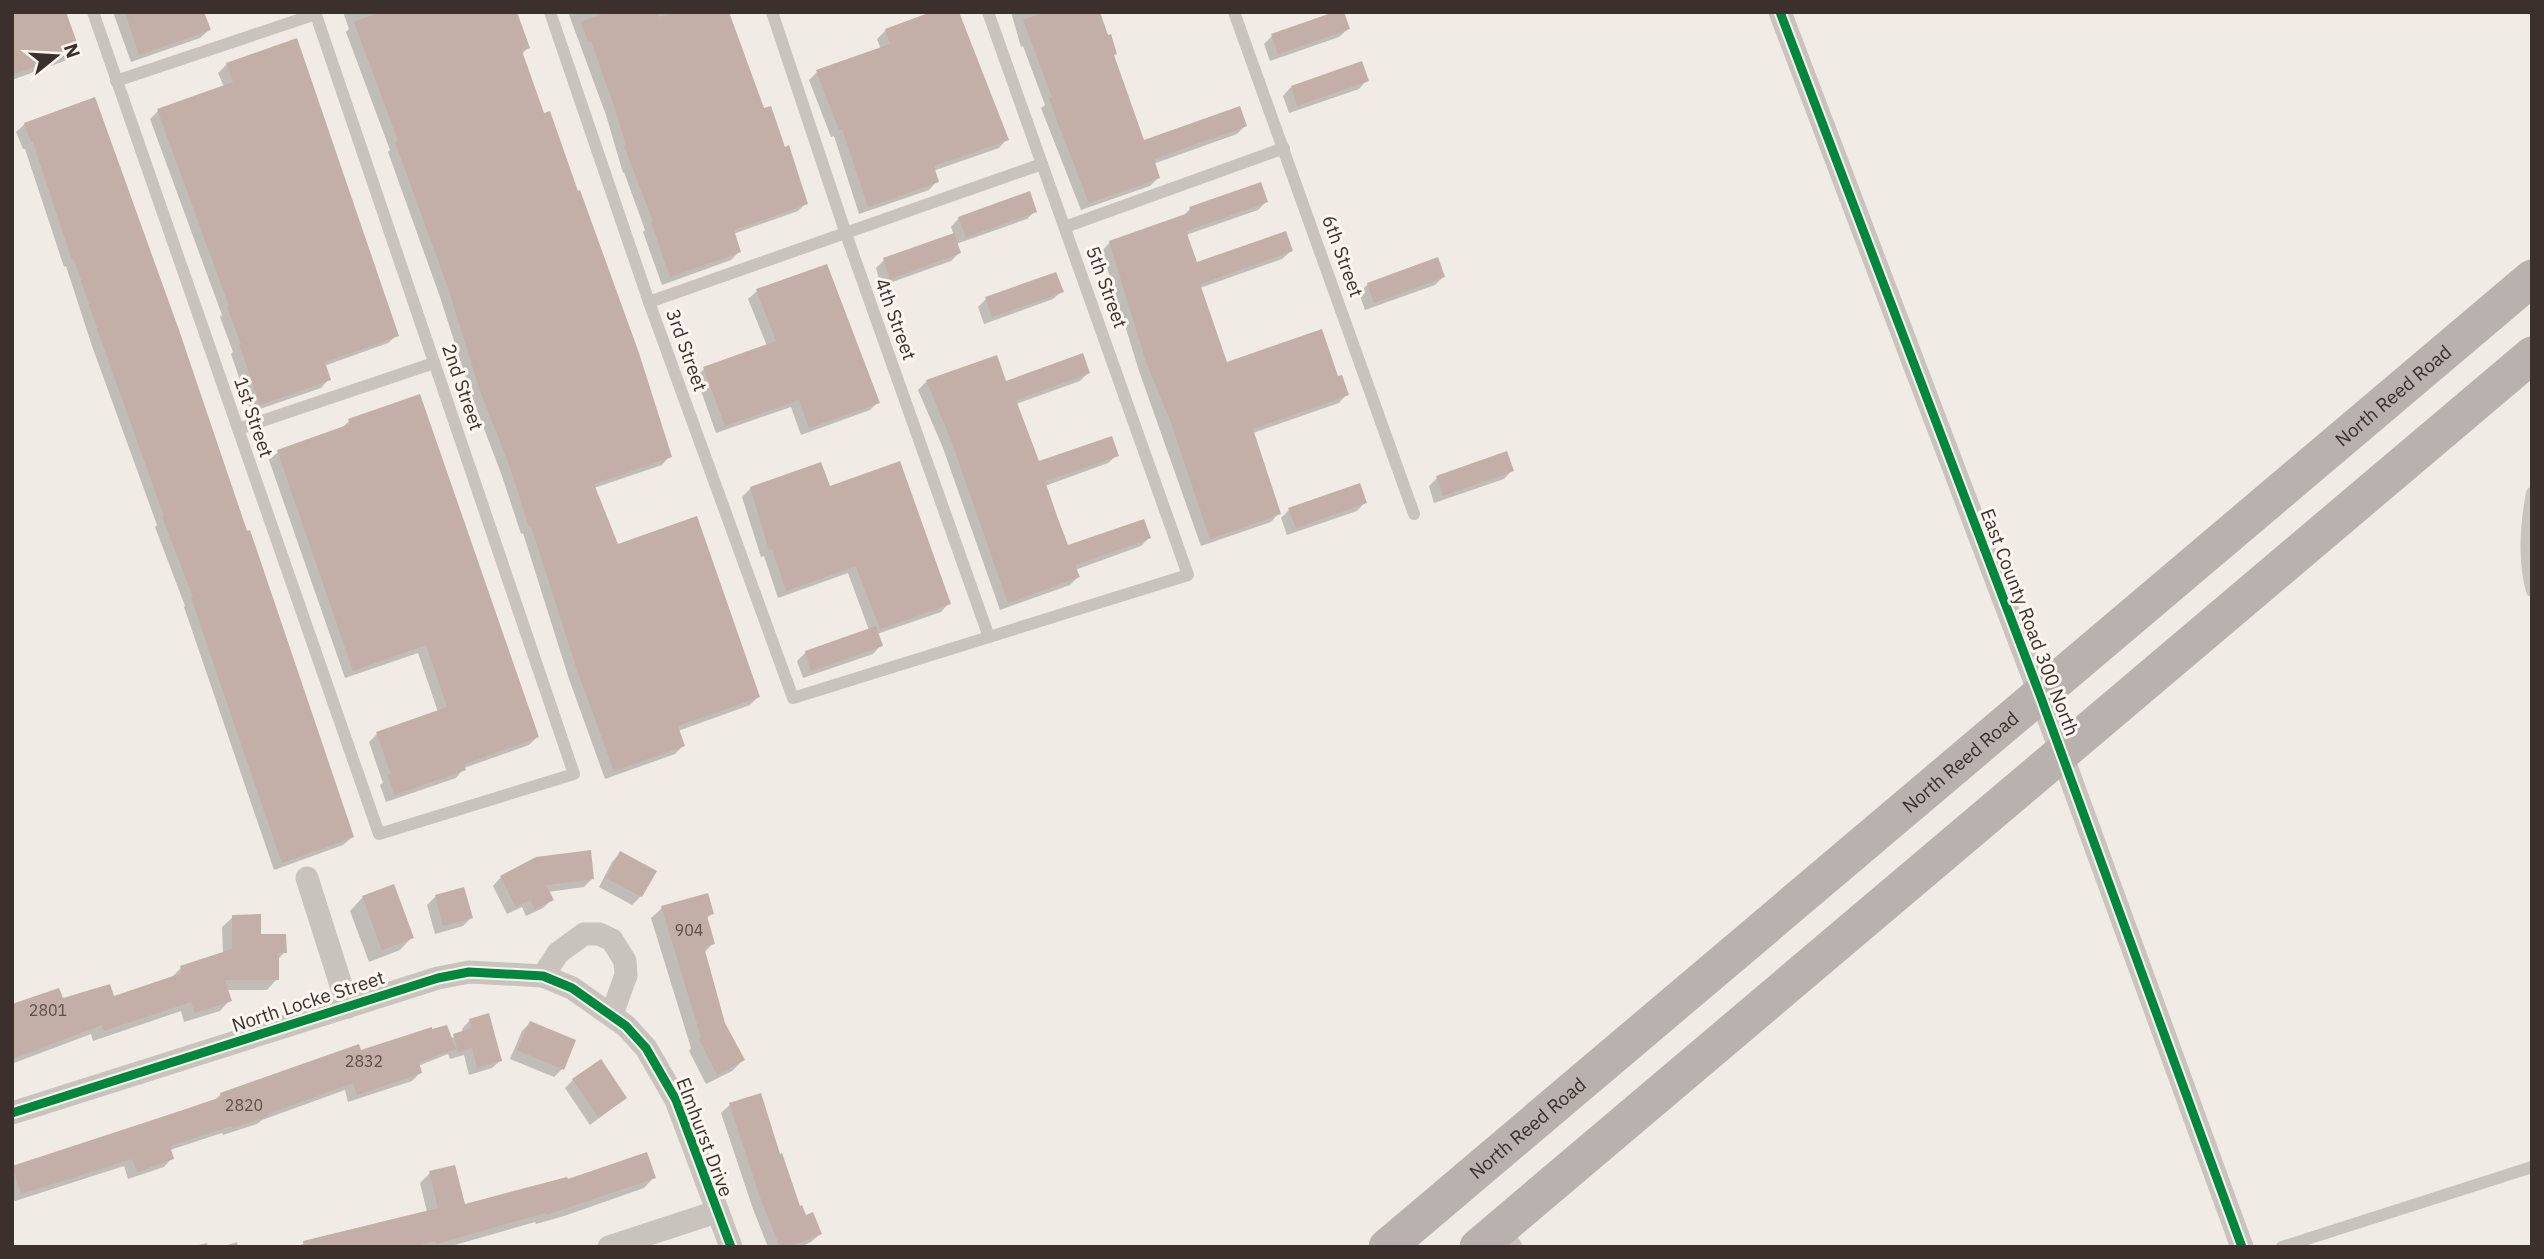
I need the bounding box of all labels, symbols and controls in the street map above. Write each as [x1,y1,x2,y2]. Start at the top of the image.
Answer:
north arrow [21,21,91,91]
text: N [59,40,86,61]
street label: 6th Street [1317,212,1369,300]
street label: 5th Street [1081,243,1133,331]
street label: 4th Street [870,275,922,363]
street label: 3rd Street [661,306,713,394]
street label: North Reed Road [2330,340,2456,452]
street label: 2nd Street [437,341,489,433]
street label: 1st Street [229,373,279,461]
street label: East County Road 300 North [1976,505,2084,739]
street label: North Reed Road [1897,706,2023,818]
house number: 904 [675,920,703,940]
street label: North Locke Street [229,965,387,1037]
house number: 2801 [29,1000,67,1020]
house number: 2832 [345,1051,383,1071]
street label: North Reed Road [1464,1072,1591,1184]
street label: Elmhurst Drive [671,1074,739,1200]
house number: 2820 [225,1095,263,1115]

